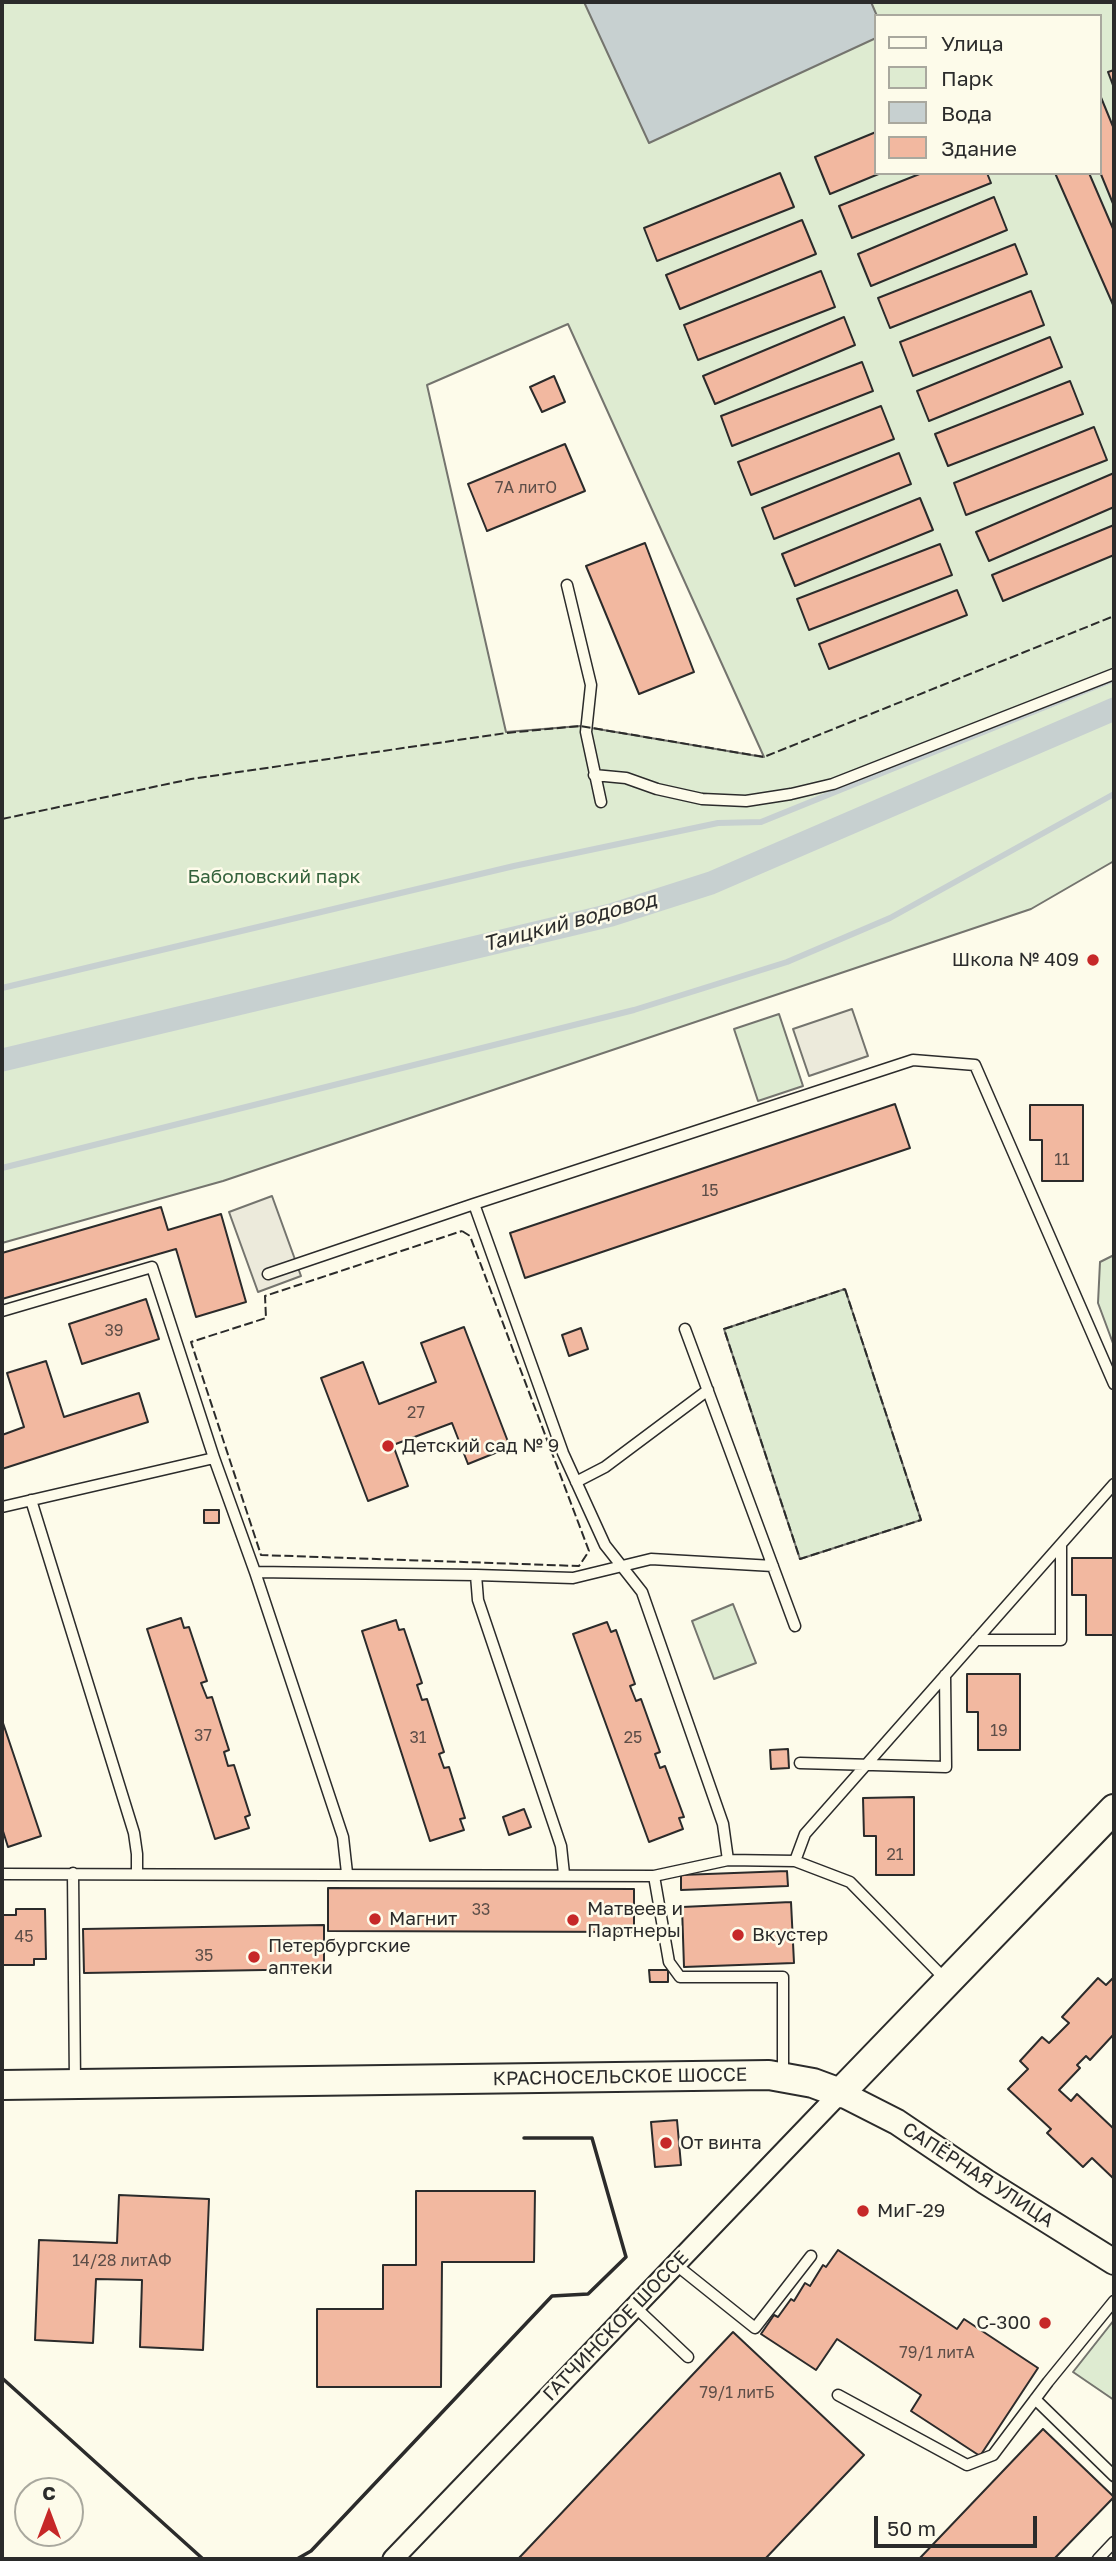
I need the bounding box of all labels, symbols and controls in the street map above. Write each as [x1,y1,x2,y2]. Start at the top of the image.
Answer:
legend [874,14,1102,175]
text: Улица [941,30,1004,56]
text: Парк [941,65,994,91]
text: Вода [941,100,992,126]
text: Здание [941,135,1017,161]
house number: 7А литО [495,478,557,498]
park label: Баболовский парк [187,866,361,888]
water label: Таицкий водовод [481,887,659,957]
place label: Школа № 409 [952,949,1079,971]
marker: Школа № 409 [1085,952,1101,968]
house number: 11 [1054,1150,1070,1170]
house number: 15 [701,1181,719,1201]
house number: 39 [104,1321,124,1341]
house number: 27 [407,1403,425,1423]
place label: Детский сад № 9 [402,1435,559,1457]
marker: Детский сад № 9 [380,1438,396,1454]
house number: 19 [990,1721,1008,1741]
house number: 37 [194,1726,212,1746]
house number: 31 [409,1728,427,1748]
house number: 25 [624,1728,642,1748]
house number: 21 [886,1845,904,1865]
place label: Матвеев и Партнеры [587,1898,683,1942]
house number: 33 [472,1900,490,1920]
place label: Магнит [389,1908,457,1930]
marker: Магнит [367,1911,383,1927]
marker: Матвеев и Партнеры [565,1912,581,1928]
place label: Вкустер [752,1924,828,1946]
house number: 45 [14,1927,34,1947]
marker: Вкустер [730,1927,746,1943]
place label: Петербургские аптеки [268,1935,411,1979]
house number: 35 [195,1946,213,1966]
marker: Петербургские аптеки [246,1949,262,1965]
street label: КРАСНОСЕЛЬСКОЕ ШОССЕ [492,2063,748,2091]
street label: САПЁРНАЯ УЛИЦА [898,2118,1058,2232]
place label: От винта [680,2132,762,2154]
marker: От винта [658,2135,674,2151]
place label: МиГ-29 [877,2200,945,2222]
marker: МиГ-29 [855,2203,871,2219]
street label: ГАТЧИНСКОЕ ШОССЕ [539,2246,693,2406]
house number: 14/28 литАФ [72,2251,172,2271]
place label: С-300 [976,2312,1031,2334]
marker: С-300 [1037,2315,1053,2331]
house number: 79/1 литА [899,2343,975,2363]
house number: 79/1 литБ [699,2383,775,2403]
north arrow [14,2477,84,2547]
text: С [42,2481,56,2504]
scale bar [878,2502,1041,2546]
text: 50 m [887,2515,936,2541]

